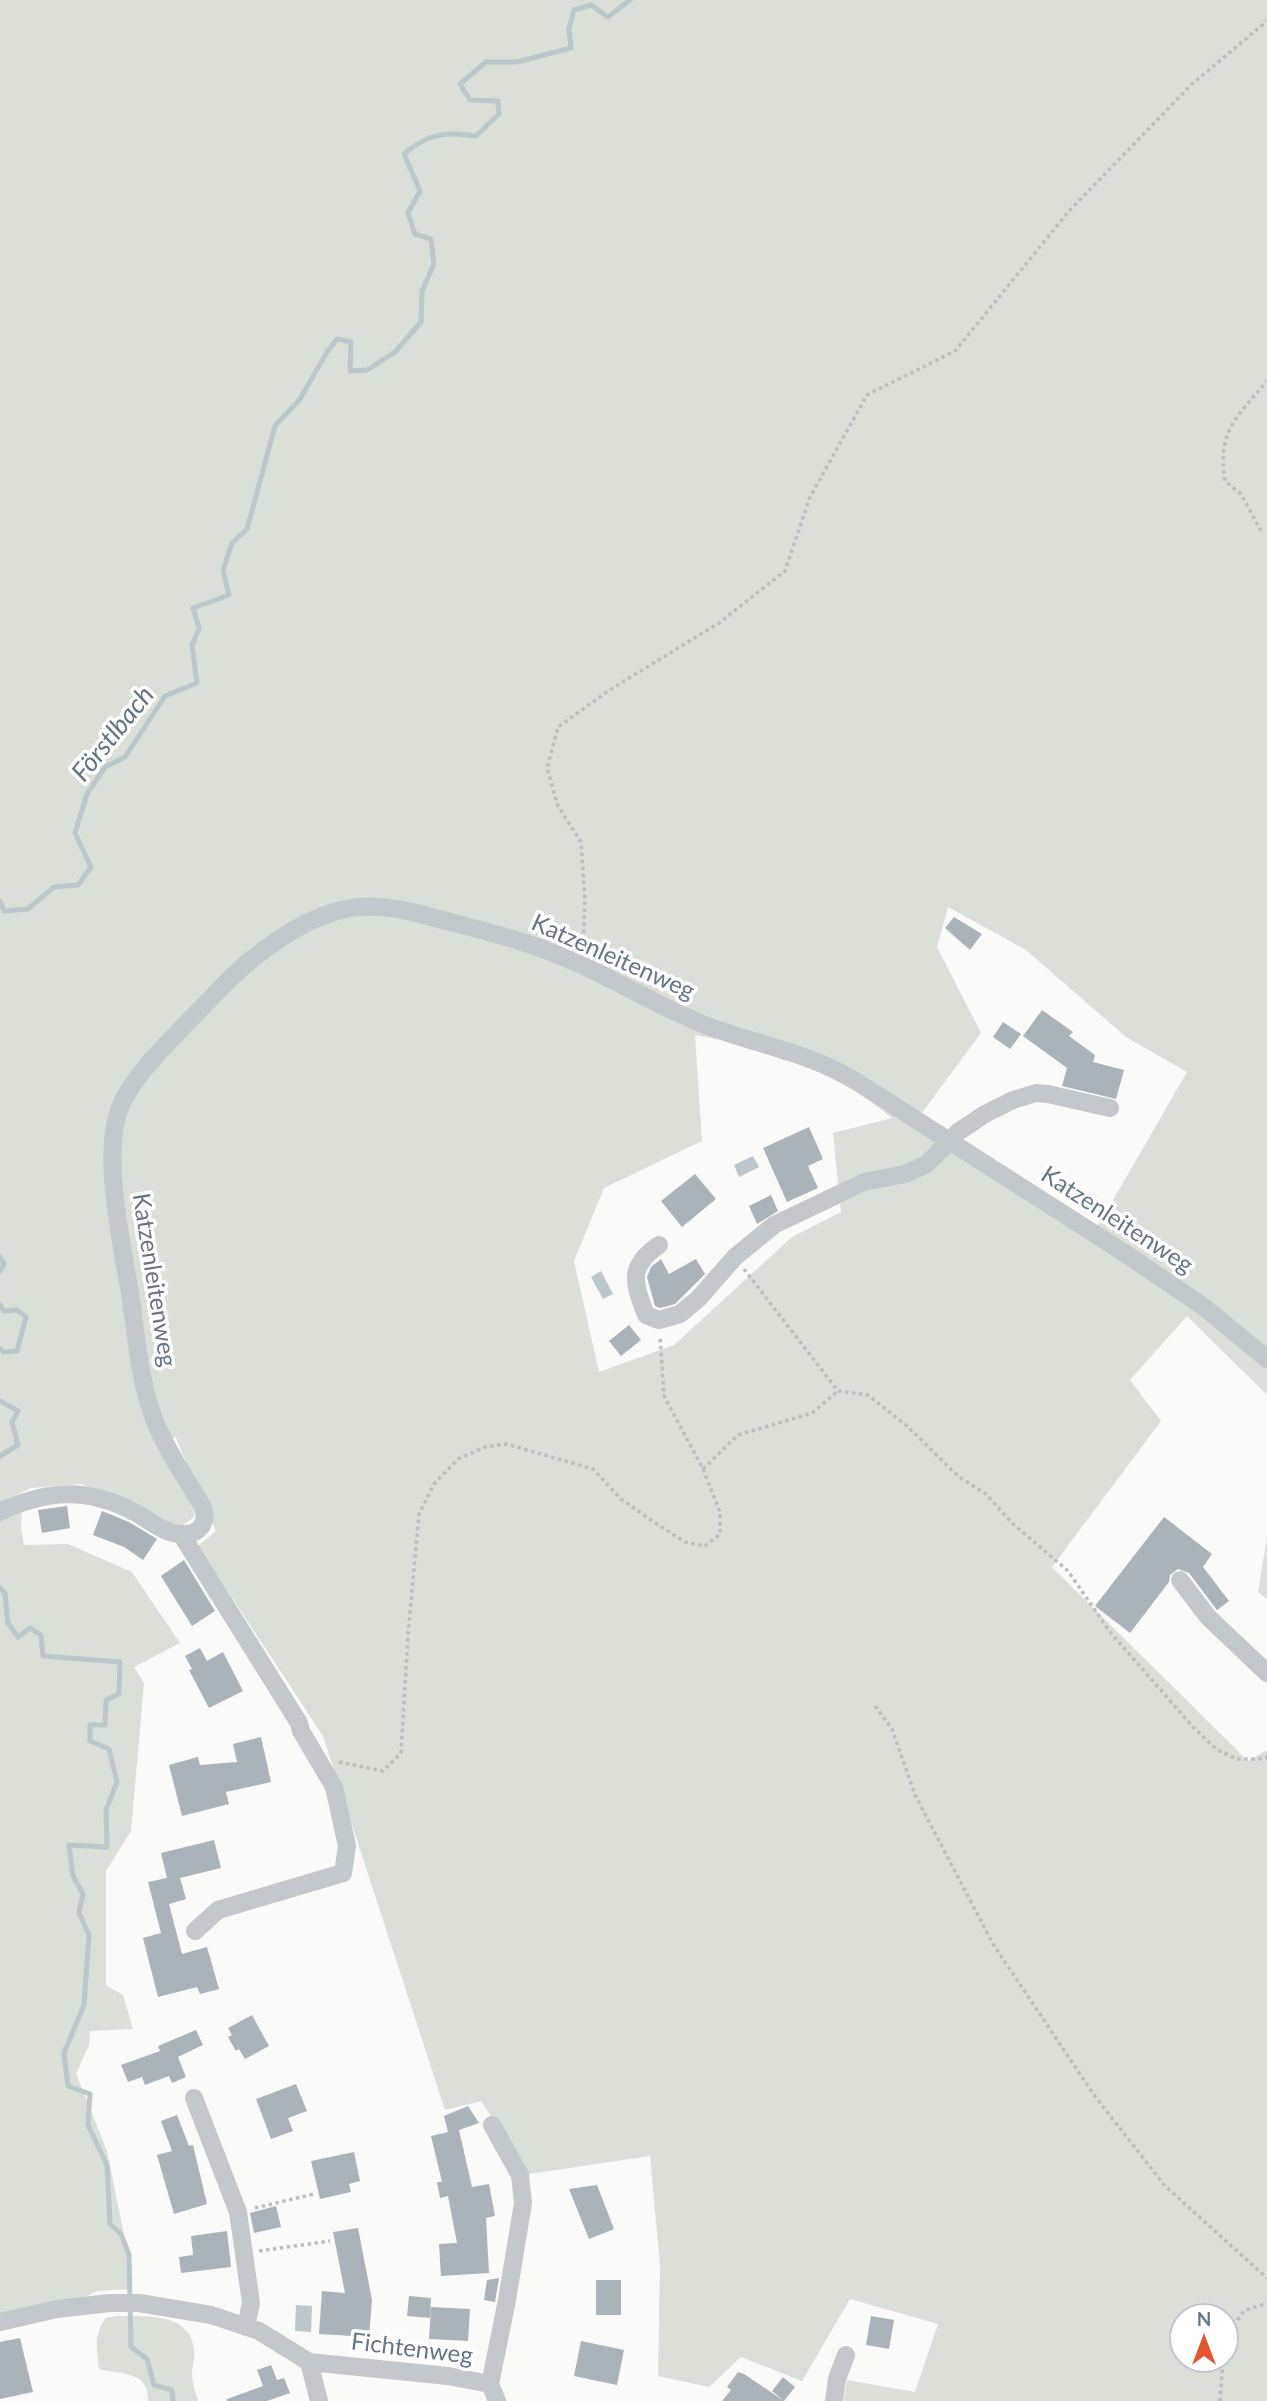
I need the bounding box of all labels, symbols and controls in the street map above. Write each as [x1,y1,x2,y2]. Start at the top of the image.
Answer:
water label: Förstlbach [65,680,161,788]
street label: Katzenleitenweg [527,908,699,1006]
street label: Katzenleitenweg [1036,1160,1198,1280]
street label: Katzenleitenweg [126,1191,182,1369]
north arrow [1169,2303,1239,2373]
text: N [1197,2307,1211,2330]
street label: Fichtenweg [350,2327,474,2371]

